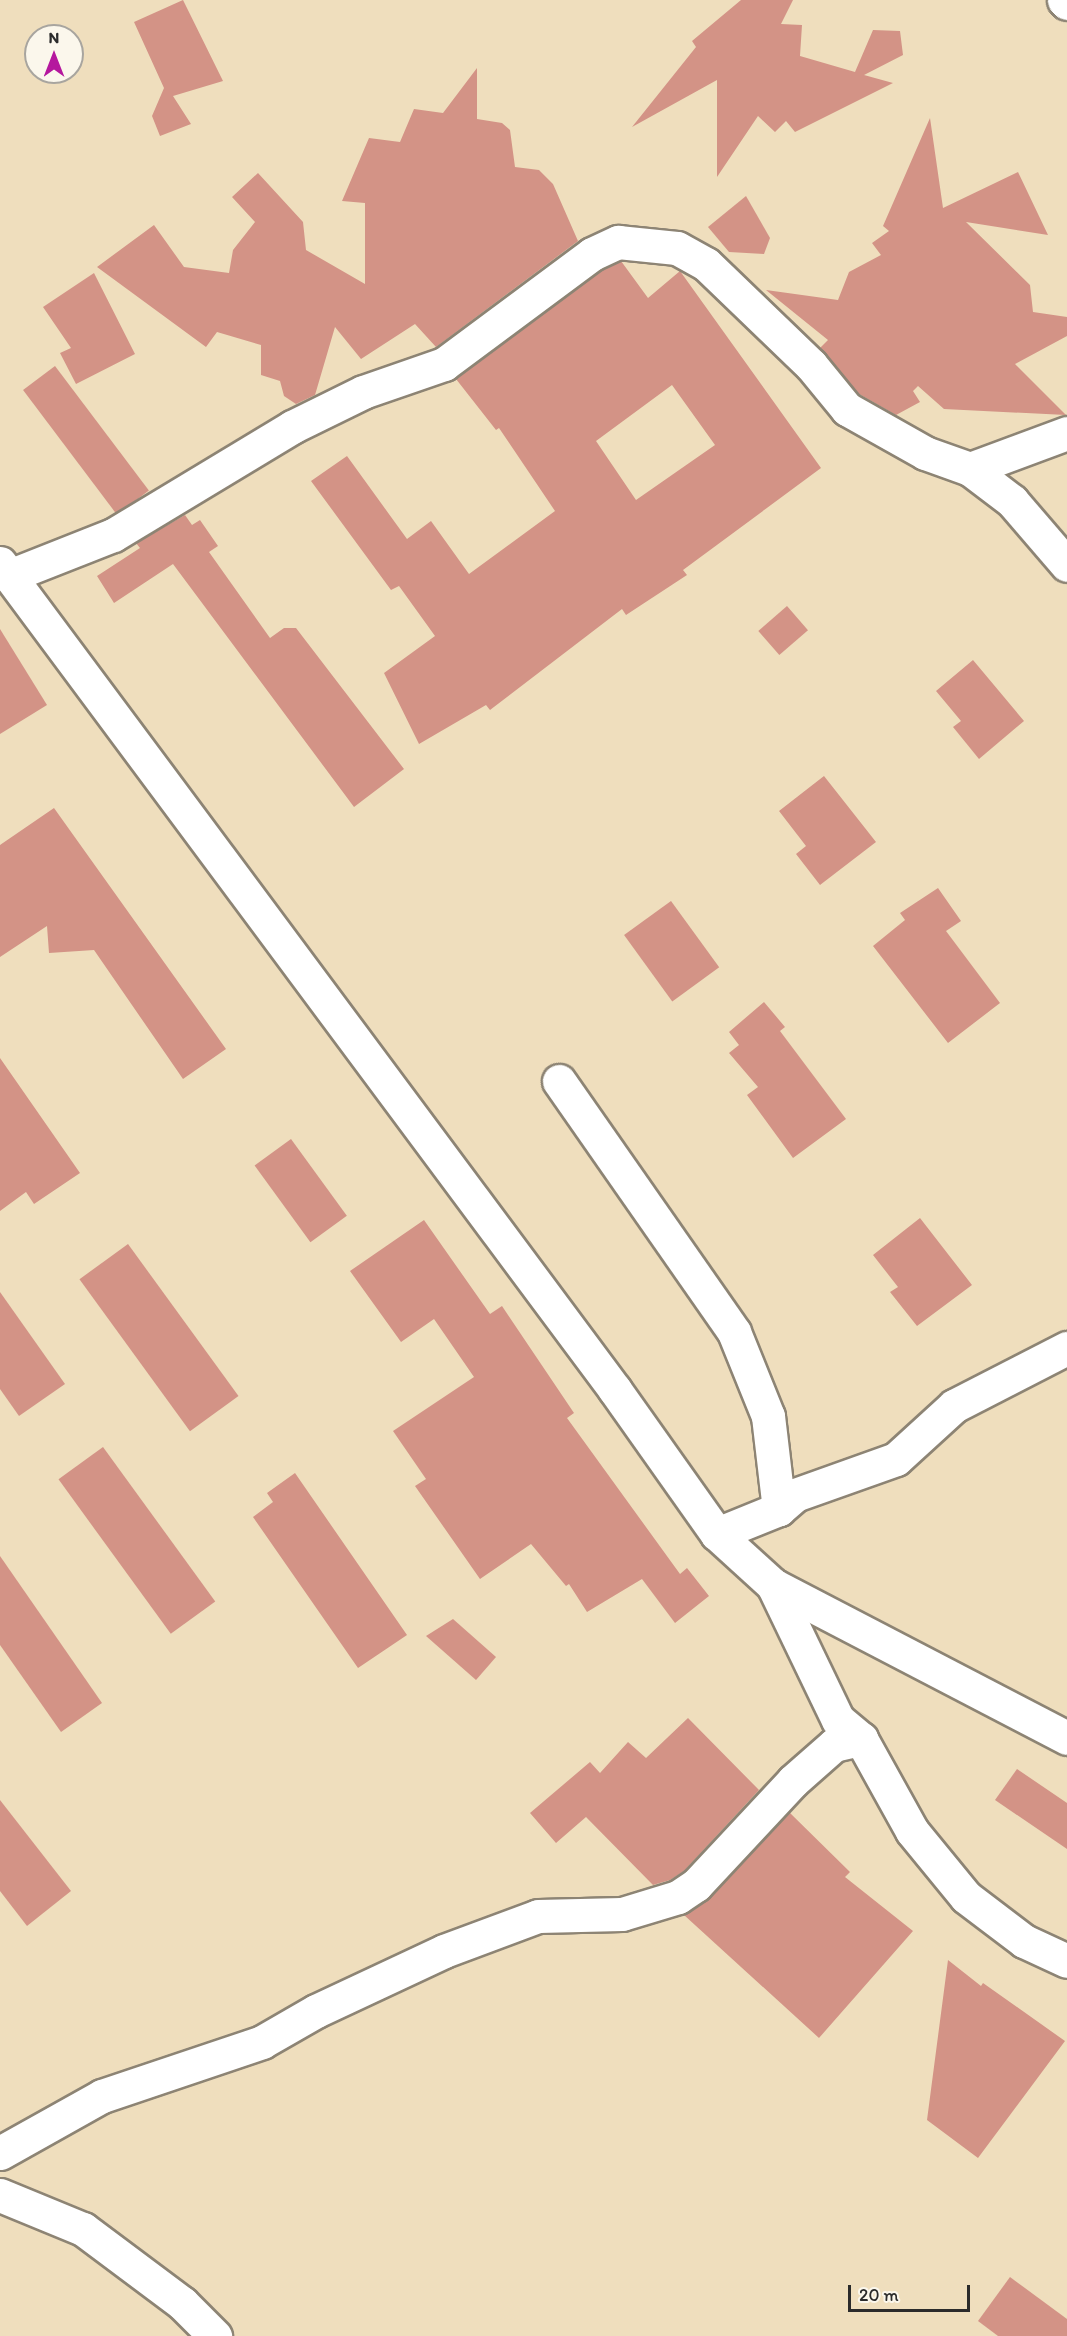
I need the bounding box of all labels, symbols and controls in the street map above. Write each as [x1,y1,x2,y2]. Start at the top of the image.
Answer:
north arrow [24,24,84,84]
text: N [49,28,59,47]
scale bar [851,2273,972,2311]
text: 20 m [859,2284,899,2306]

